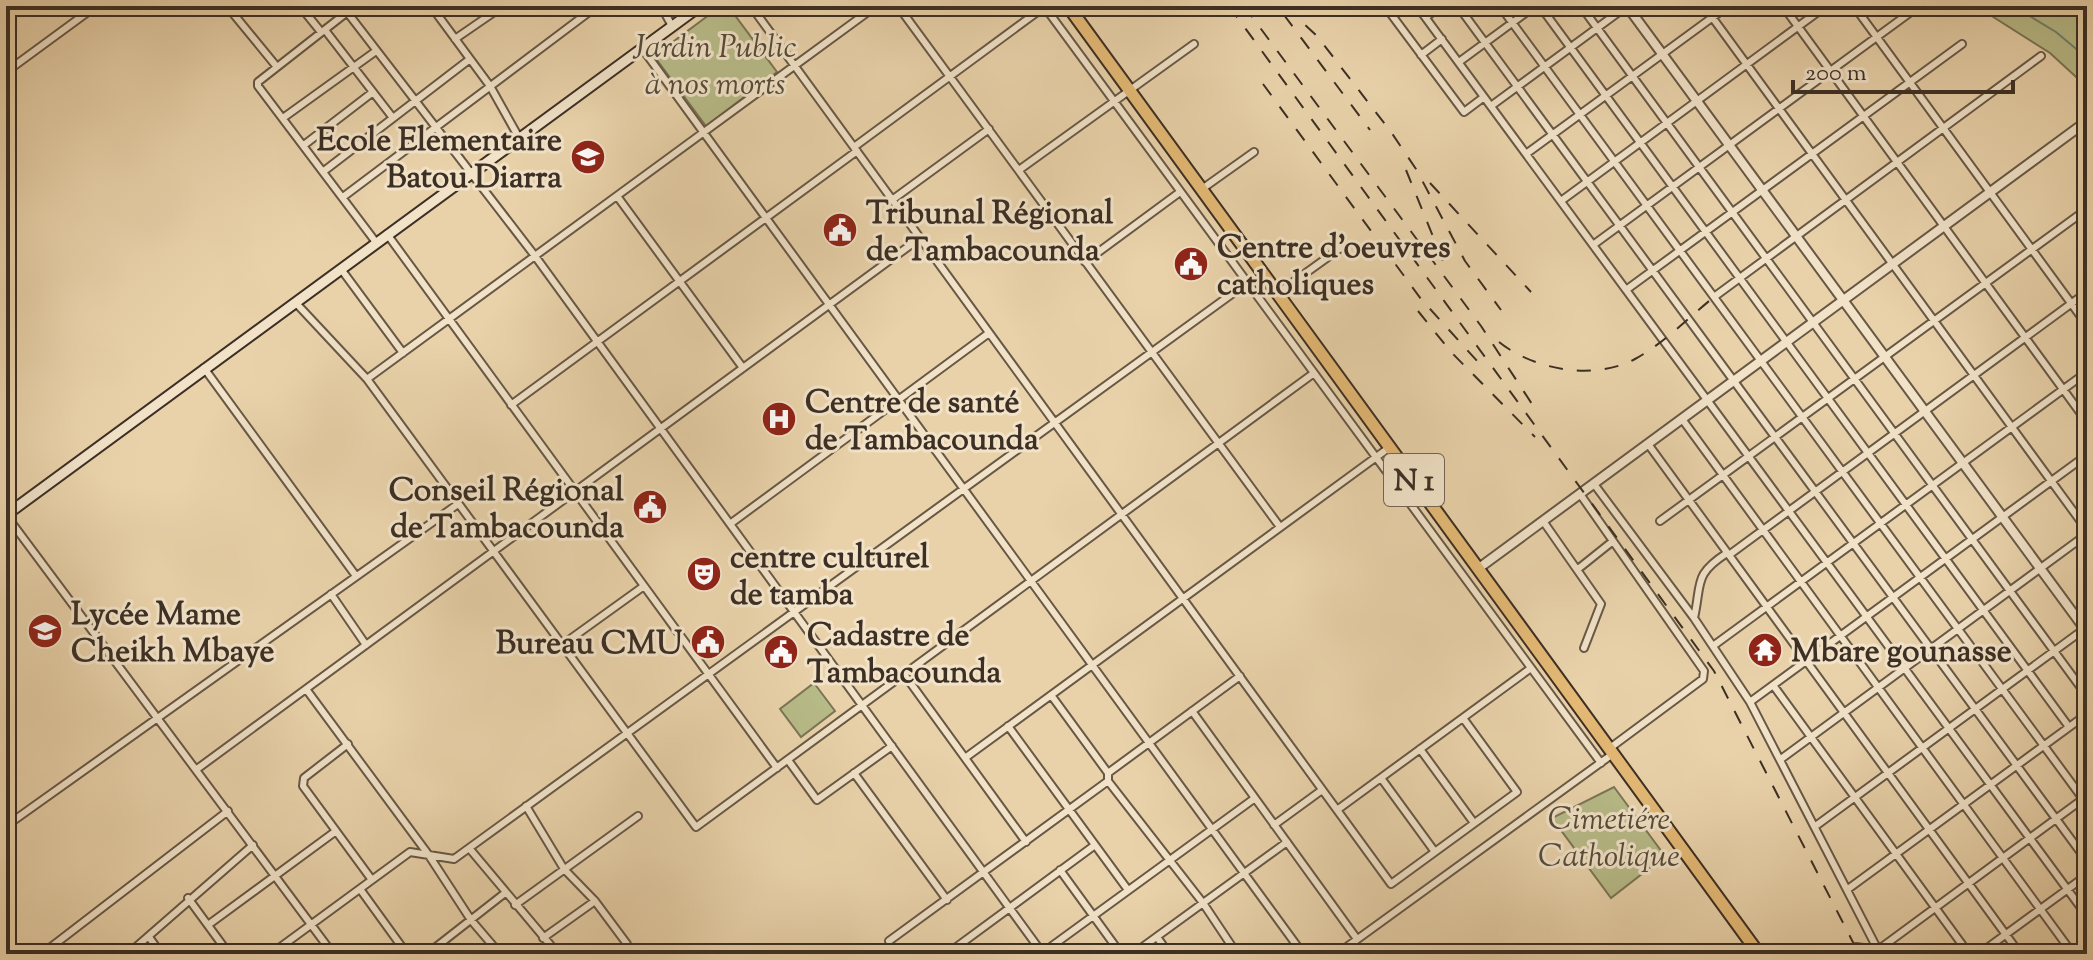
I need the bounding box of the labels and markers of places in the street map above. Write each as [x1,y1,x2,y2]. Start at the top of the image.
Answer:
place label: Ecole Elementaire Batou Diarra [316,119,562,202]
school or university icon: Ecole Elementaire Batou Diarra [569,138,607,176]
place label: Tribunal Régional de Tambacounda [866,192,1113,275]
public building icon: Tribunal Régional de Tambacounda [821,211,859,249]
place label: Centre d'oeuvres catholiques [1217,226,1451,309]
public building icon: Centre d'oeuvres catholiques [1172,245,1210,283]
place label: Centre de santé de Tambacounda [805,381,1039,464]
hospital icon: Centre de santé de Tambacounda [760,400,798,438]
place label: Conseil Régional de Tambacounda [389,469,624,552]
public building icon: Conseil Régional de Tambacounda [631,488,669,526]
place label: centre culturel de tamba [730,536,929,619]
theatre icon: centre culturel de tamba [685,555,723,593]
place label: Lycée Mame Cheikh Mbaye [71,593,274,676]
school or university icon: Lycée Mame Cheikh Mbaye [26,612,64,650]
place label: Cadastre de Tambacounda [807,614,1001,697]
place label: Bureau CMU [496,622,682,668]
public building icon: Bureau CMU [689,623,727,661]
place label: Mbare gounasse [1791,630,2012,676]
temple icon: Mbare gounasse [1746,631,1784,669]
public building icon: Cadastre de Tambacounda [762,633,800,671]

